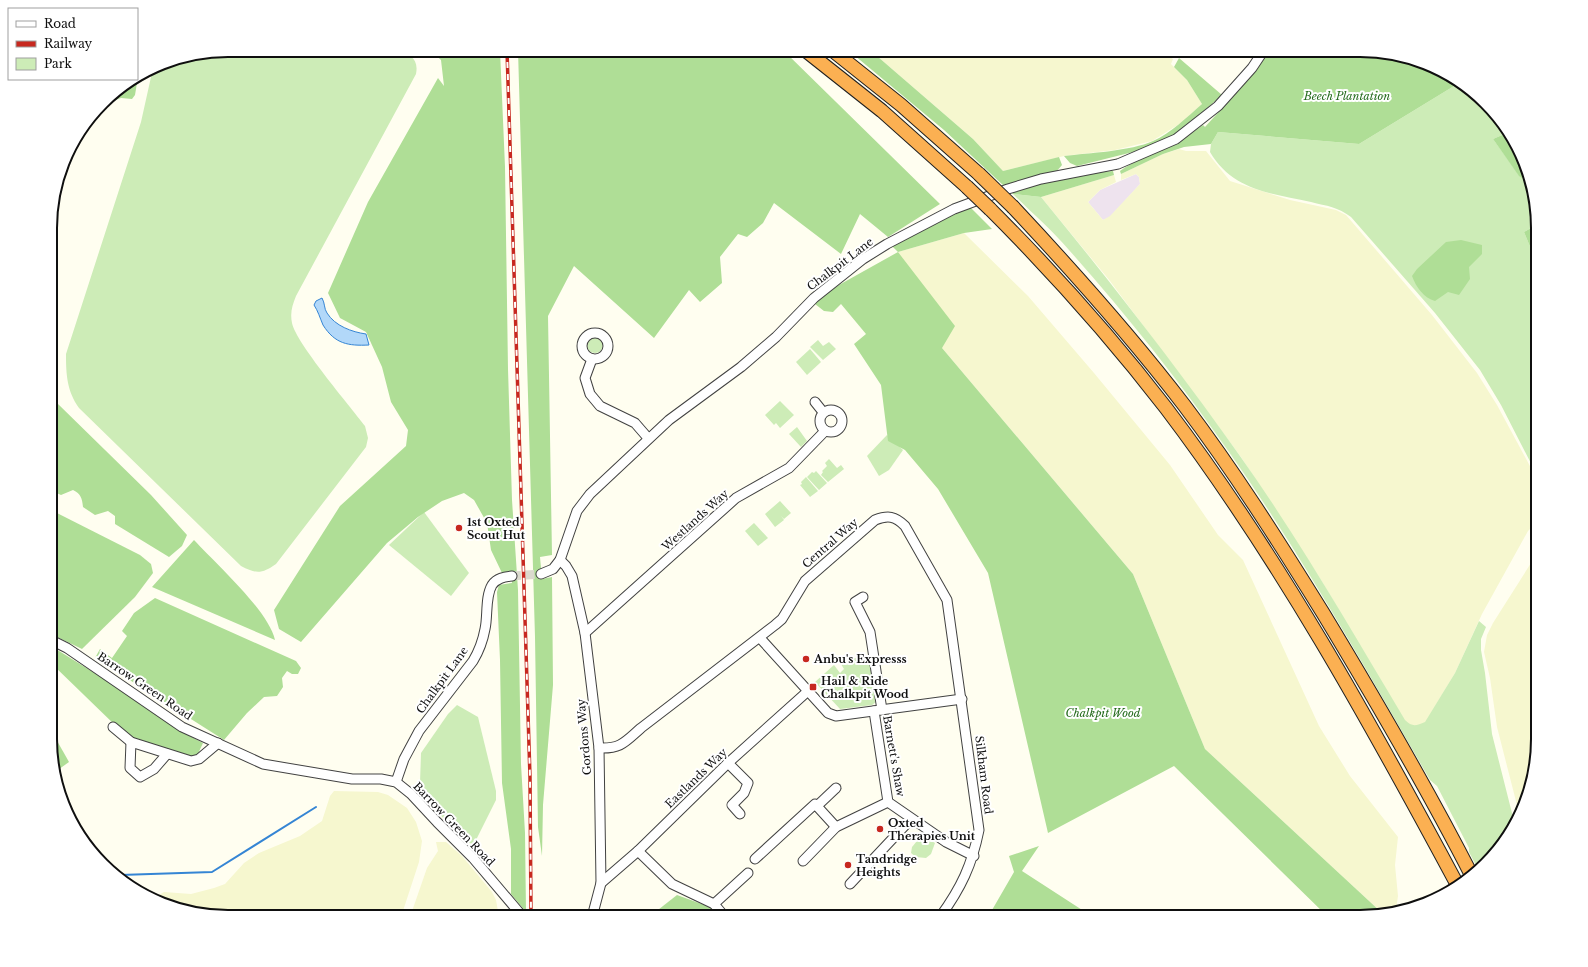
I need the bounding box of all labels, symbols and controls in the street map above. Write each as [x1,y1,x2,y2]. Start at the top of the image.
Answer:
legend [8,8,138,80]
text: Road [44,16,76,31]
text: Railway [44,36,93,51]
text: Park [44,56,72,71]
park label: Beech Plantation [1303,89,1390,103]
street label: Chalkpit Lane [804,235,876,293]
street label: Westlands Way [658,486,731,554]
place label: 1st Oxted Scout Hut [467,515,526,542]
street label: Central Way [799,515,861,571]
marker: 1st Oxted Scout Hut [454,523,464,533]
street label: Chalkpit Lane [413,644,471,716]
street label: Barrow Green Road [95,649,196,723]
place label: Anbu's Expresss [813,652,907,666]
marker: Anbu's Expresss [801,654,811,664]
place label: Hail & Ride Chalkpit Wood [821,674,909,701]
marker: Hail & Ride Chalkpit Wood [808,682,818,692]
street label: Gordons Way [574,698,594,776]
park label: Chalkpit Wood [1066,706,1141,720]
street label: Barnett's Shaw [880,714,908,798]
street label: Silkham Road [972,735,996,816]
street label: Eastlands Way [662,745,730,811]
street label: Barrow Green Road [410,779,498,869]
place label: Oxted Therapies Unit [888,816,976,843]
marker: Oxted Therapies Unit [875,824,885,834]
place label: Tandridge Heights [856,852,917,879]
marker: Tandridge Heights [843,860,853,870]

